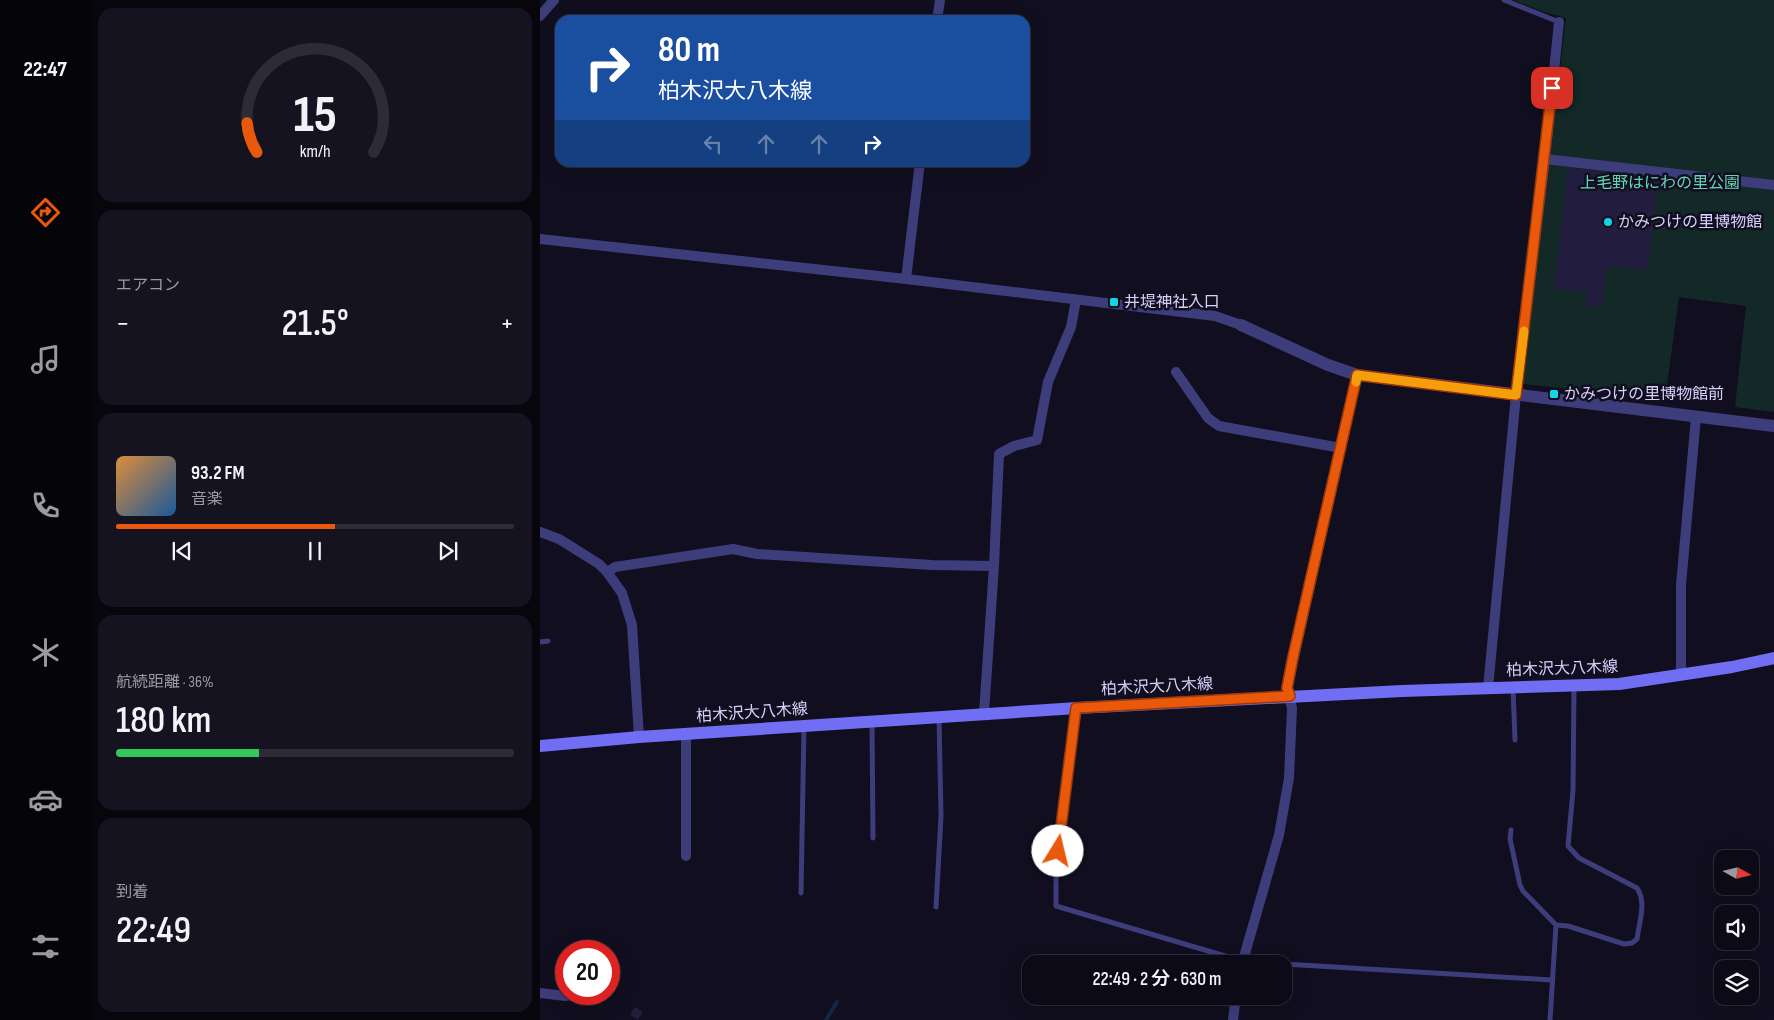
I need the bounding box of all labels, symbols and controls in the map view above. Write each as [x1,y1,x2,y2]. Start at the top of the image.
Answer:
text: 80 m [658,29,720,72]
icon: right [575,35,640,100]
text: 22:47 [23,56,67,83]
pin [1531,67,1573,109]
icon: arrive [1538,74,1566,102]
text: 柏木沢大八木線 [658,78,812,105]
text: 15 [293,84,337,147]
icon: left [699,130,727,158]
icon: ahead [752,130,780,158]
icon: ahead [805,130,833,158]
icon: right [858,130,886,158]
text: km/h [300,141,330,162]
park label: 上毛野はにわの里公園 [1580,174,1740,193]
icon: directions [28,195,63,230]
place label: かみつけの里博物館 [1618,213,1762,232]
marker: かみつけの里博物館 [1602,216,1614,228]
text: エアコン [116,276,180,295]
place label: 井堤神社入口 [1124,293,1220,312]
marker: 井堤神社入口 [1108,296,1120,308]
text: 21.5° [281,301,349,346]
text: − [116,307,130,340]
text: + [500,307,514,340]
icon: music [28,342,63,377]
place label: かみつけの里博物館前 [1564,385,1724,404]
marker: かみつけの里博物館前 [1548,388,1560,400]
text: 93.2 FM [191,462,244,485]
icon: phone [28,488,63,523]
text: 音楽 [191,490,223,509]
icon: previous [168,537,196,565]
icon: pause [301,537,329,565]
icon: next [434,537,462,565]
icon: climate [28,635,63,670]
street label: 柏木沢大八木線 [1506,658,1618,680]
text: 航続距離 · 36% [116,673,214,692]
street label: 柏木沢大八木線 [1101,675,1213,699]
text: 180 km [116,698,211,743]
street label: 柏木沢大八木線 [695,700,809,726]
icon: car [28,782,63,817]
position arrow [1031,824,1083,876]
north arrow [1714,850,1759,895]
map controls [1714,850,1759,1005]
text: 到着 [116,883,148,902]
button: sound [1714,905,1759,950]
text: 22:49 [116,908,191,953]
icon: filters [28,929,63,964]
speed limit sign: 20 [555,940,620,1005]
button: layers [1714,960,1759,1005]
text: 22:49 · 2 分 · 630 m [1092,968,1222,991]

